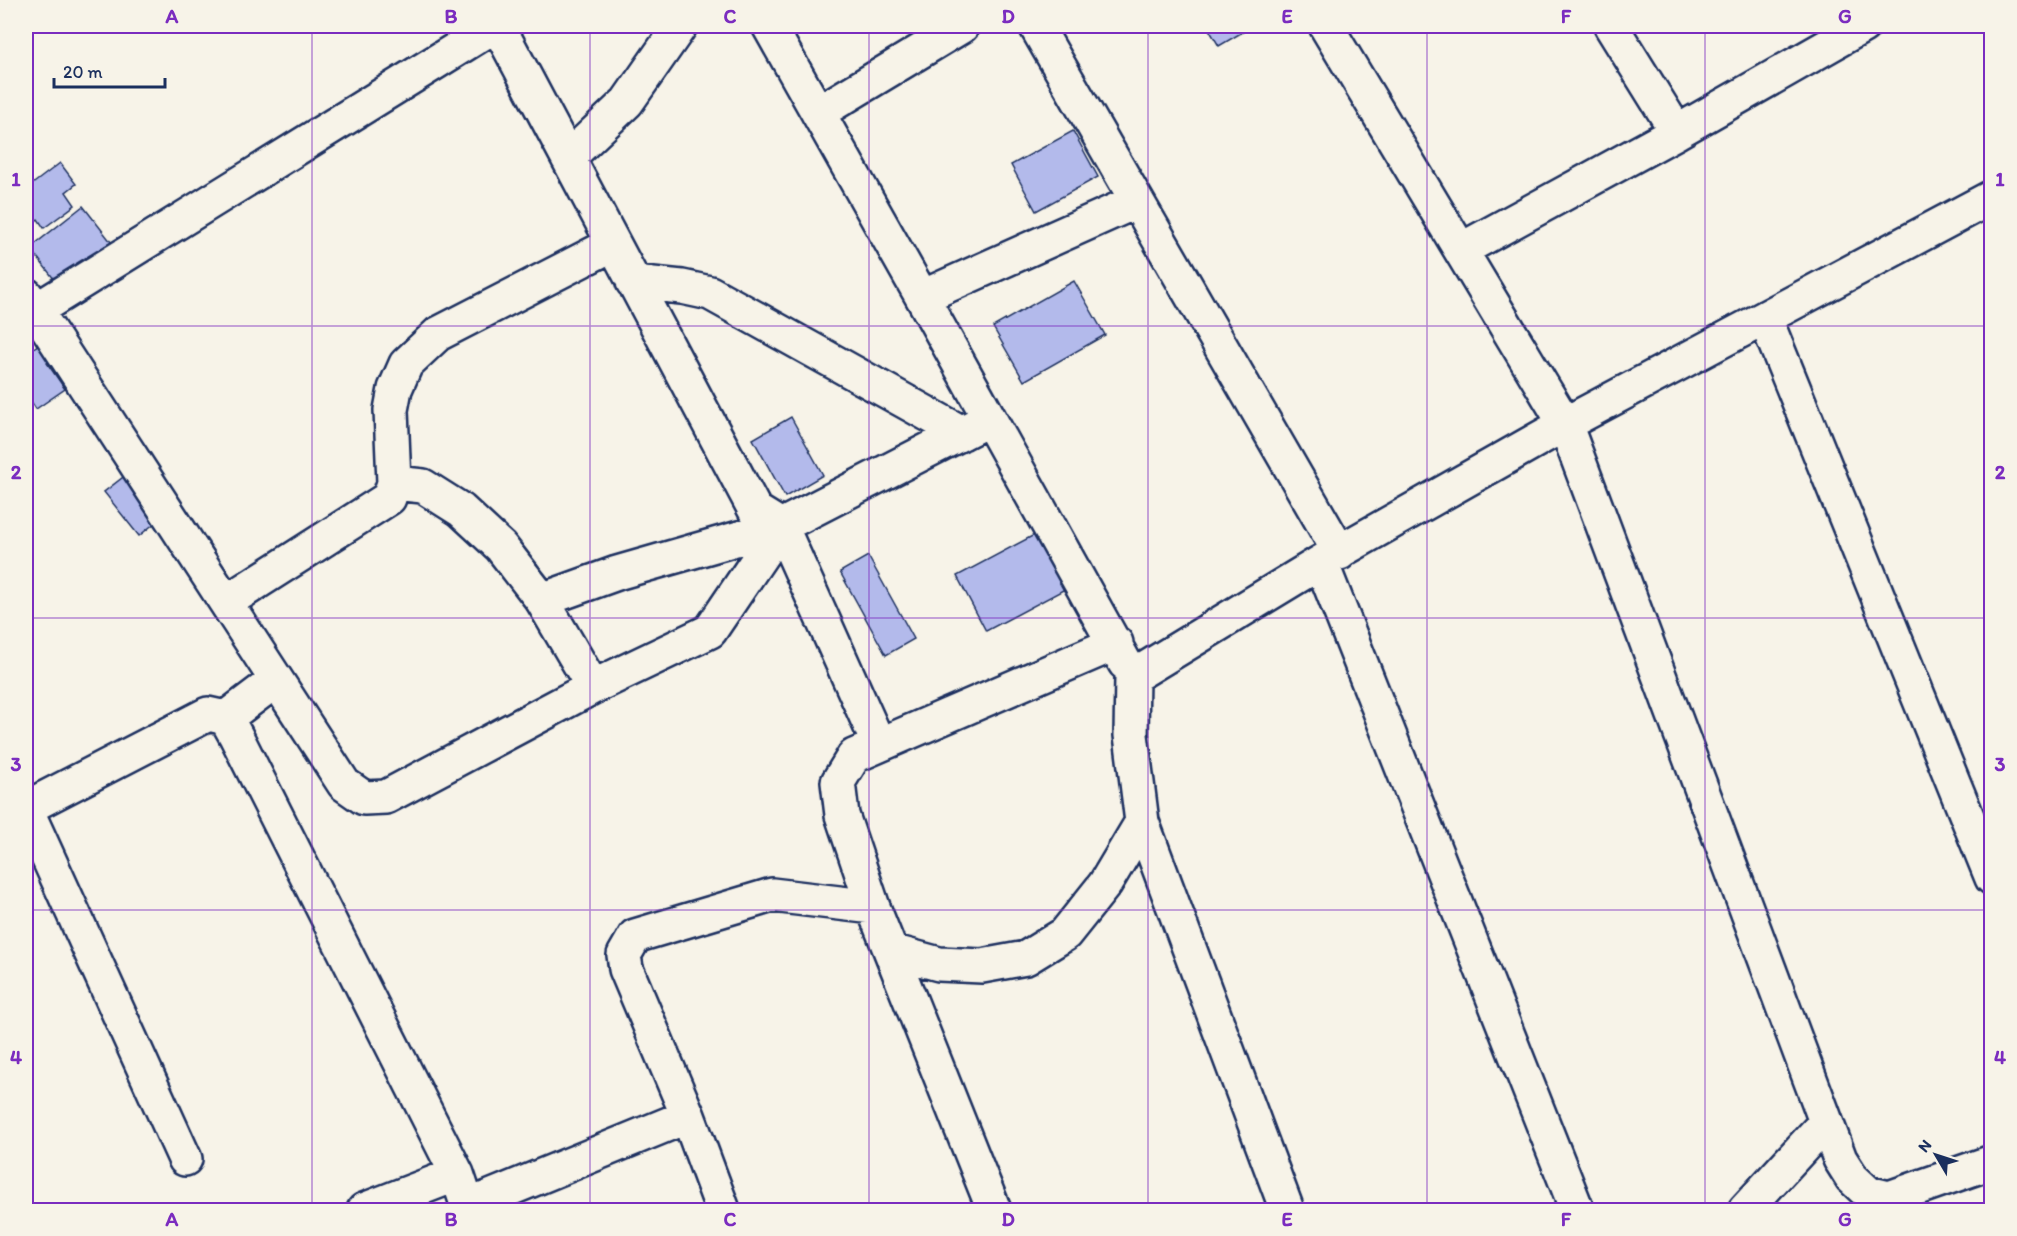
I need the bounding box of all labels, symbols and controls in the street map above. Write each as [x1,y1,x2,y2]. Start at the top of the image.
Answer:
text: A [165,4,179,28]
text: B [445,4,458,28]
text: C [724,4,737,28]
text: D [1001,4,1015,28]
text: E [1281,4,1293,28]
text: F [1561,4,1572,28]
text: G [1838,4,1852,28]
scale bar [54,51,165,89]
text: 20 m [63,61,103,83]
text: 1 [11,167,21,191]
text: 1 [1995,167,2005,191]
text: 2 [11,460,22,484]
text: 2 [1995,460,2006,484]
text: 3 [11,752,22,776]
text: 3 [1995,752,2006,776]
text: 4 [10,1045,22,1069]
text: 4 [1994,1045,2006,1069]
north arrow [1906,1125,1966,1185]
text: N [1914,1136,1936,1156]
text: A [165,1207,179,1231]
text: B [445,1207,458,1231]
text: C [724,1207,737,1231]
text: D [1001,1207,1015,1231]
text: E [1281,1207,1293,1231]
text: F [1561,1207,1572,1231]
text: G [1838,1207,1852,1231]

